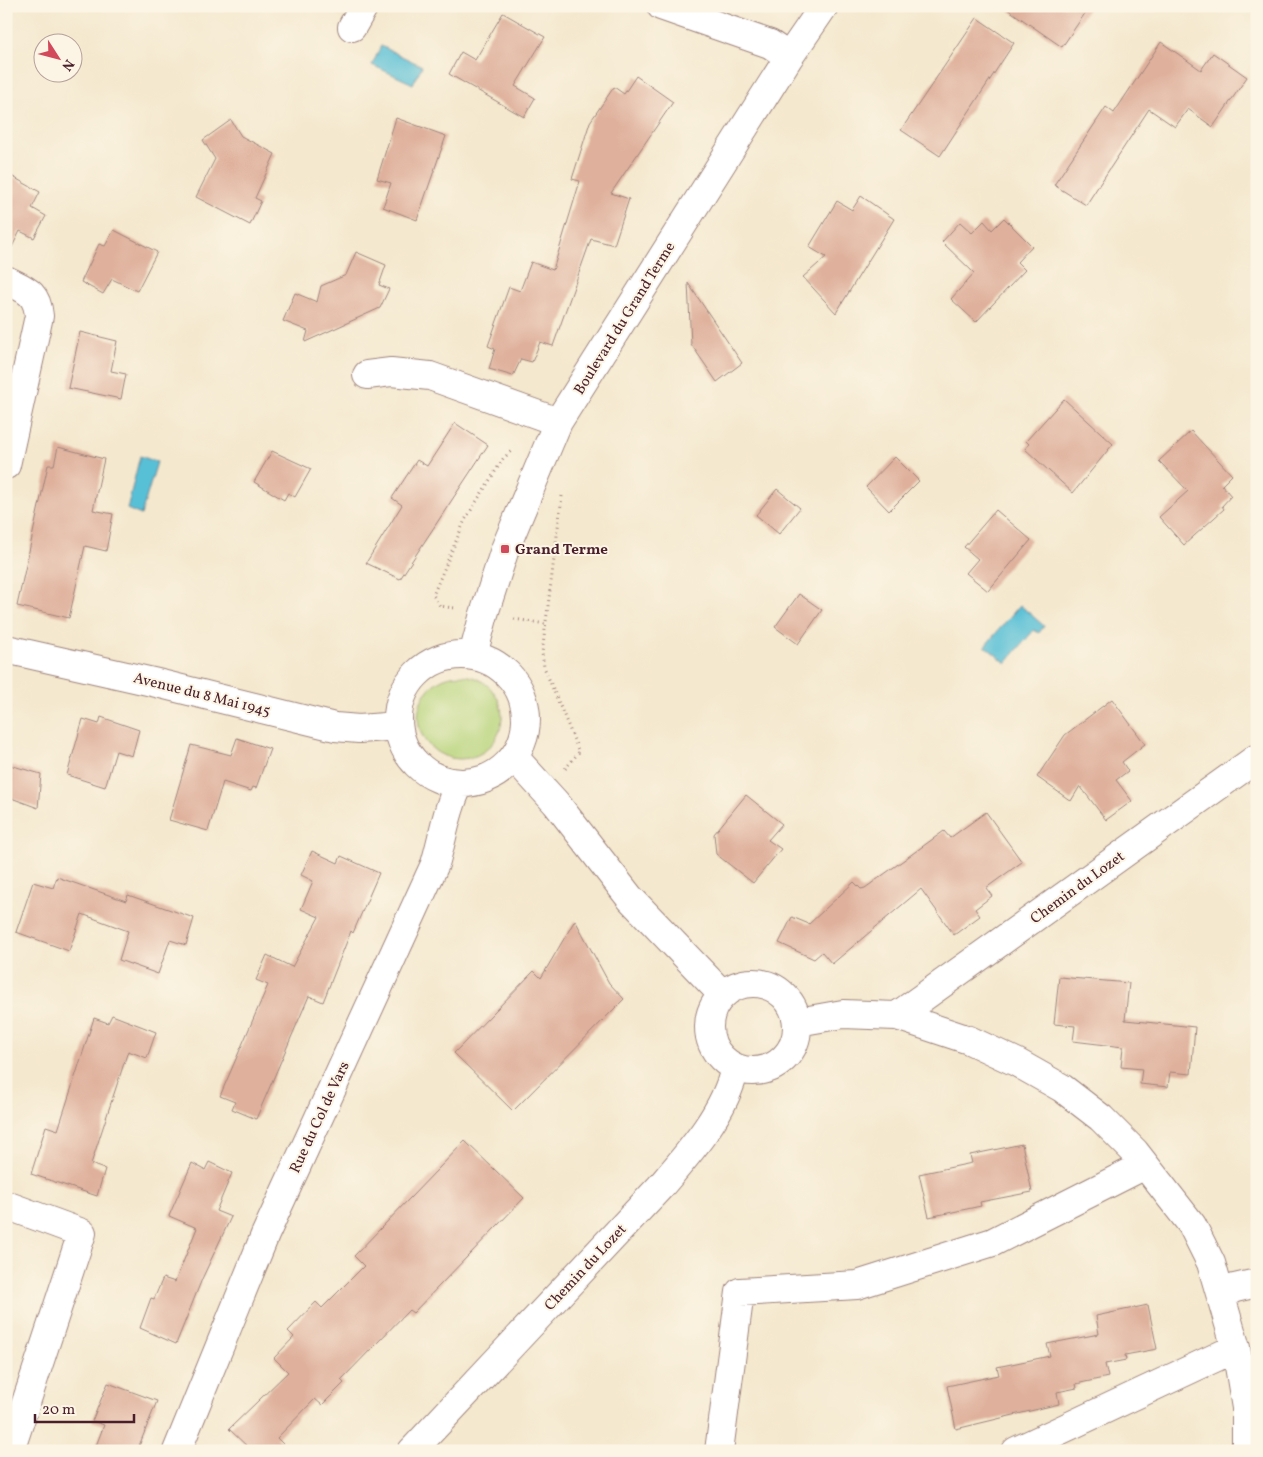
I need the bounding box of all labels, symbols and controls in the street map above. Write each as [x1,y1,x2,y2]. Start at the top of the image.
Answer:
north arrow [32,32,82,82]
text: N [57,55,78,74]
street label: Boulevard du Grand Terme [570,238,681,399]
place label: Grand Terme [515,540,608,561]
marker: Grand Terme [499,543,511,555]
street label: Avenue du 8 Mai 1945 [131,668,272,723]
street label: Chemin du Lozet [1026,847,1129,930]
street label: Rue du Col de Vars [285,1058,355,1177]
street label: Chemin du Lozet [540,1220,632,1316]
scale bar [35,1392,134,1424]
text: 20 m [42,1400,75,1421]

